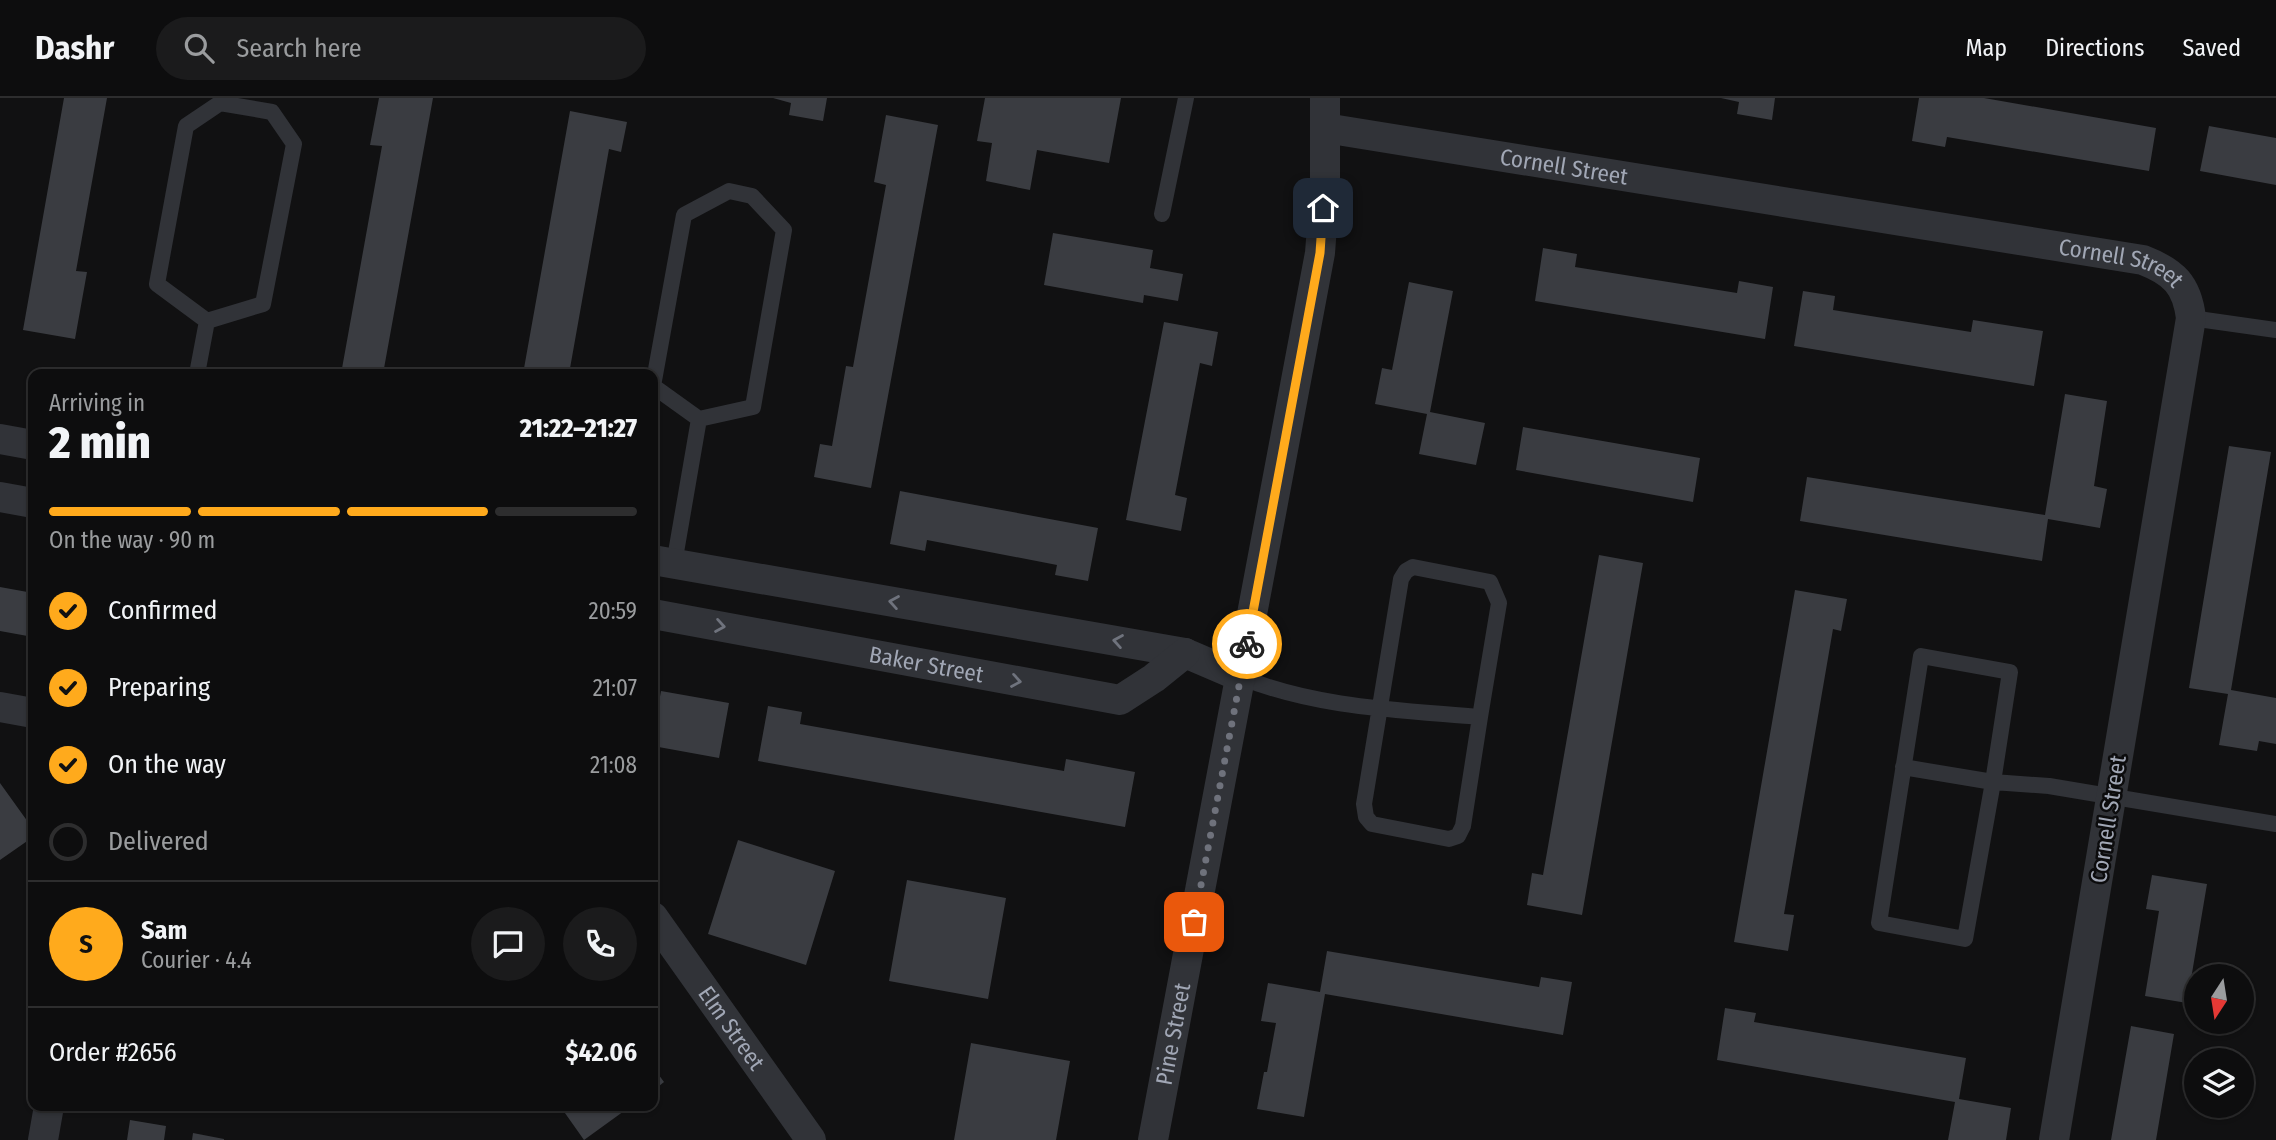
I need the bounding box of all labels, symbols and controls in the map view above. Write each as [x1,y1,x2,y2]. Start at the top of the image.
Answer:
search box [156,17,646,80]
text: Dashr [35,28,114,68]
icon: search [180,29,218,67]
text: Search here [236,33,362,64]
text: Map [1966,34,2007,62]
text: Directions [2045,34,2144,62]
text: Saved [2182,34,2241,62]
street label: Cornell Street [1498,142,1630,191]
pin [1293,178,1353,238]
icon: home [1304,189,1342,227]
street label: Cornell Street [2057,233,2190,293]
text: Arriving in [49,389,145,417]
text: 21:22–21:27 [520,413,637,444]
text: 2 min [49,415,151,470]
text: On the way · 90 m [49,526,215,554]
icon: check [49,592,87,630]
text: Confirmed [108,595,218,626]
one-way arrow [888,595,900,610]
text: 20:59 [589,597,637,625]
courier [1212,609,1282,679]
one-way arrow [714,618,726,633]
icon: bike [1228,625,1266,663]
one-way arrow [1112,634,1124,649]
street label: Baker Street [867,640,986,689]
icon: check [49,669,87,707]
text: Preparing [108,672,210,703]
one-way arrow [1010,673,1022,688]
text: 21:07 [593,674,637,702]
icon: check [49,746,87,784]
text: On the way [108,749,226,780]
text: 21:08 [590,751,637,779]
street label: Cornell Street [2084,753,2132,885]
text: Delivered [108,826,209,857]
pin [1164,892,1224,952]
icon: bag [1175,903,1213,941]
button: chat [471,907,545,981]
button: phone [563,907,637,981]
text: Sam [141,915,187,946]
text: S [79,929,93,960]
text: Courier · 4.4 [141,946,252,974]
north arrow [2184,964,2254,1034]
map controls [2184,964,2254,1118]
street label: Pine Street [1150,980,1196,1087]
street label: Elm Street [692,981,771,1076]
text: Order #2656 [49,1037,177,1068]
text: $42.06 [566,1037,637,1068]
button: layers [2184,1048,2254,1118]

